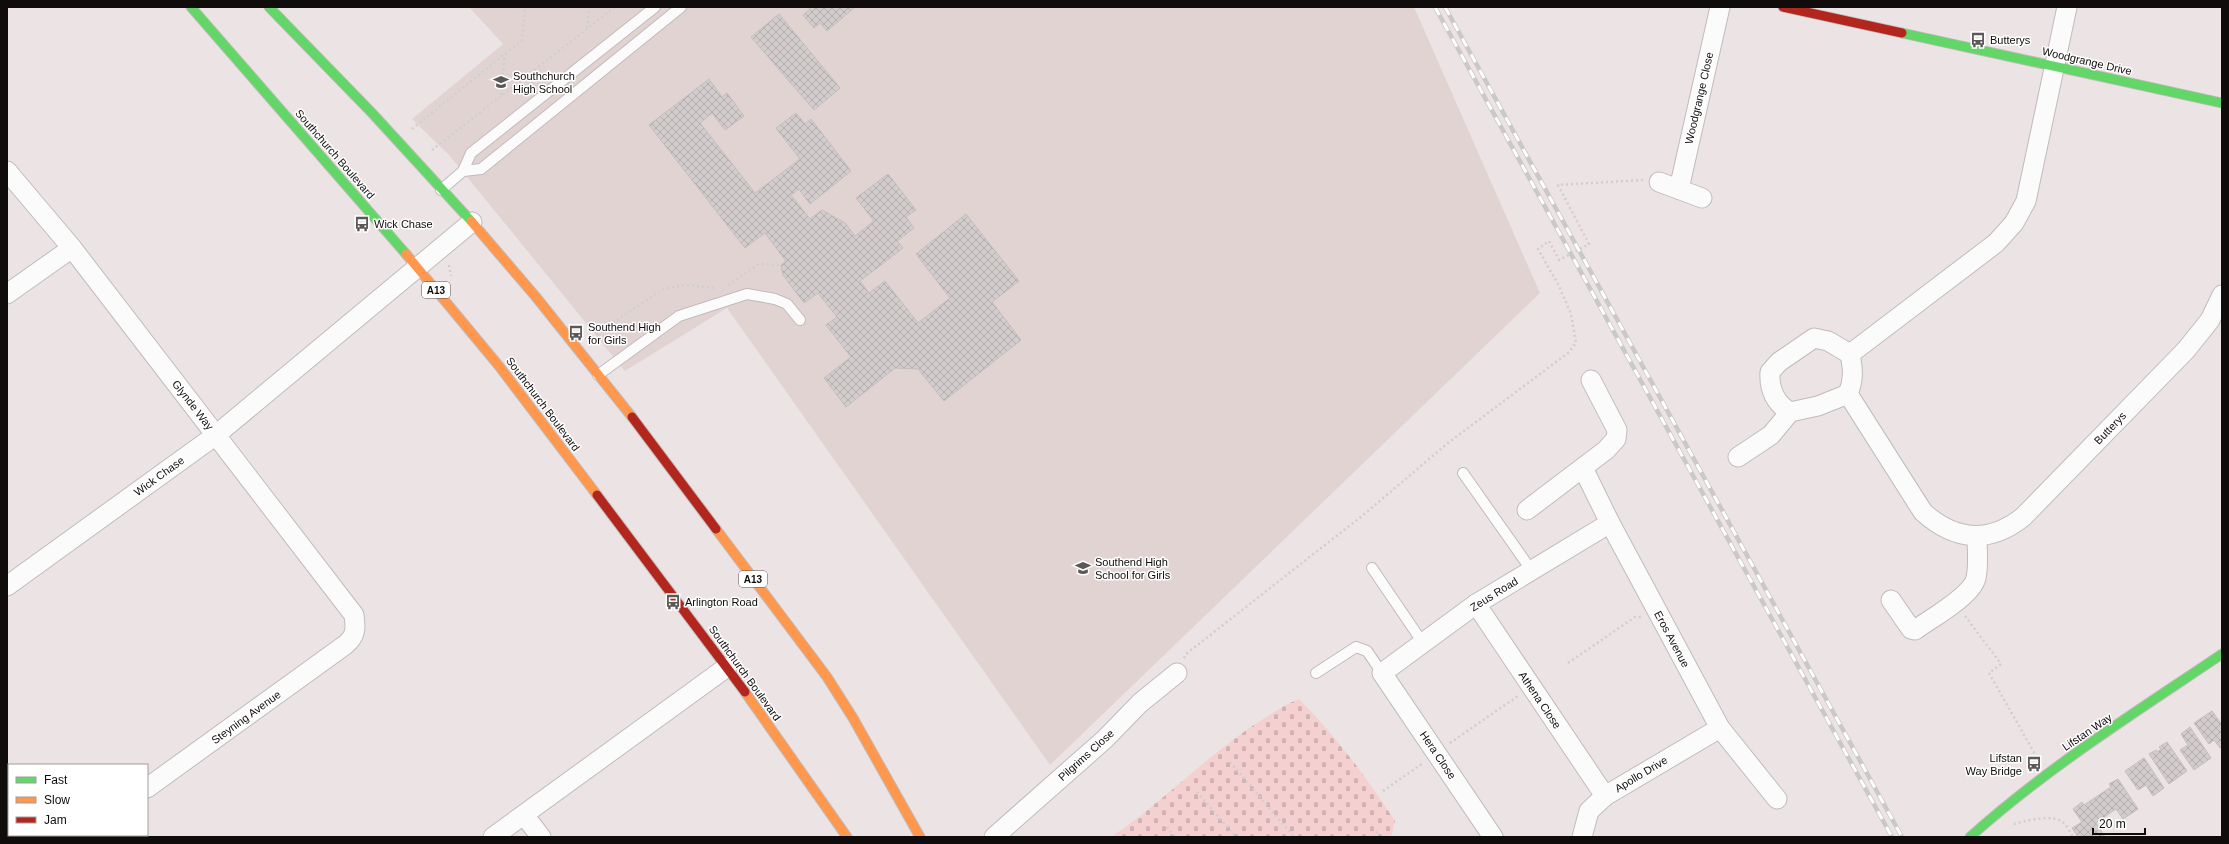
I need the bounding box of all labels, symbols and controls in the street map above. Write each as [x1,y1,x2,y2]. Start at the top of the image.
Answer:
bus stop icon: Butterys [1969,31,1987,49]
place label: Butterys [1990,34,2031,46]
street label: Woodgrange Drive [2041,45,2133,77]
street label: Woodgrange Close [1683,51,1715,145]
place label: Southchurch High School [513,70,575,95]
school or university icon: Southchurch High School [492,73,510,91]
street label: Southchurch Boulevard [293,107,377,201]
bus stop icon: Wick Chase [353,215,371,233]
place label: Wick Chase [374,218,433,230]
road number: A13 [422,282,450,298]
place label: Southend High for Girls [588,321,661,346]
bus stop icon: Southend High for Girls [567,324,585,342]
street label: Southchurch Boulevard [504,355,582,453]
street label: Glynde Way [170,378,216,433]
street label: Butterys [2092,409,2129,447]
street label: Wick Chase [132,454,186,498]
place label: Southend High School for Girls [1095,556,1171,581]
school or university icon: Southend High School for Girls [1074,559,1092,577]
road number: A13 [739,571,767,587]
street label: Zeus Road [1468,575,1520,613]
bus stop icon: Arlington Road [664,593,682,611]
place label: Arlington Road [685,596,758,608]
street label: Eros Avenue [1652,609,1692,669]
street label: Southchurch Boulevard [707,623,783,723]
street label: Athena Close [1517,669,1563,731]
street label: Steyning Avenue [209,688,283,746]
street label: Lifstan Way [2060,711,2114,753]
street label: Pilgrims Close [1056,727,1116,783]
street label: Hera Close [1418,729,1458,781]
place label: Lifstan Way Bridge [1966,752,2022,777]
street label: Apollo Drive [1612,754,1670,794]
bus stop icon: Lifstan Way Bridge [2025,755,2043,773]
legend [8,764,148,836]
text: Fast [44,773,68,787]
text: Slow [44,793,70,807]
scale bar [2093,810,2145,836]
text: Jam [44,813,67,827]
text: 20 m [2099,817,2126,831]

